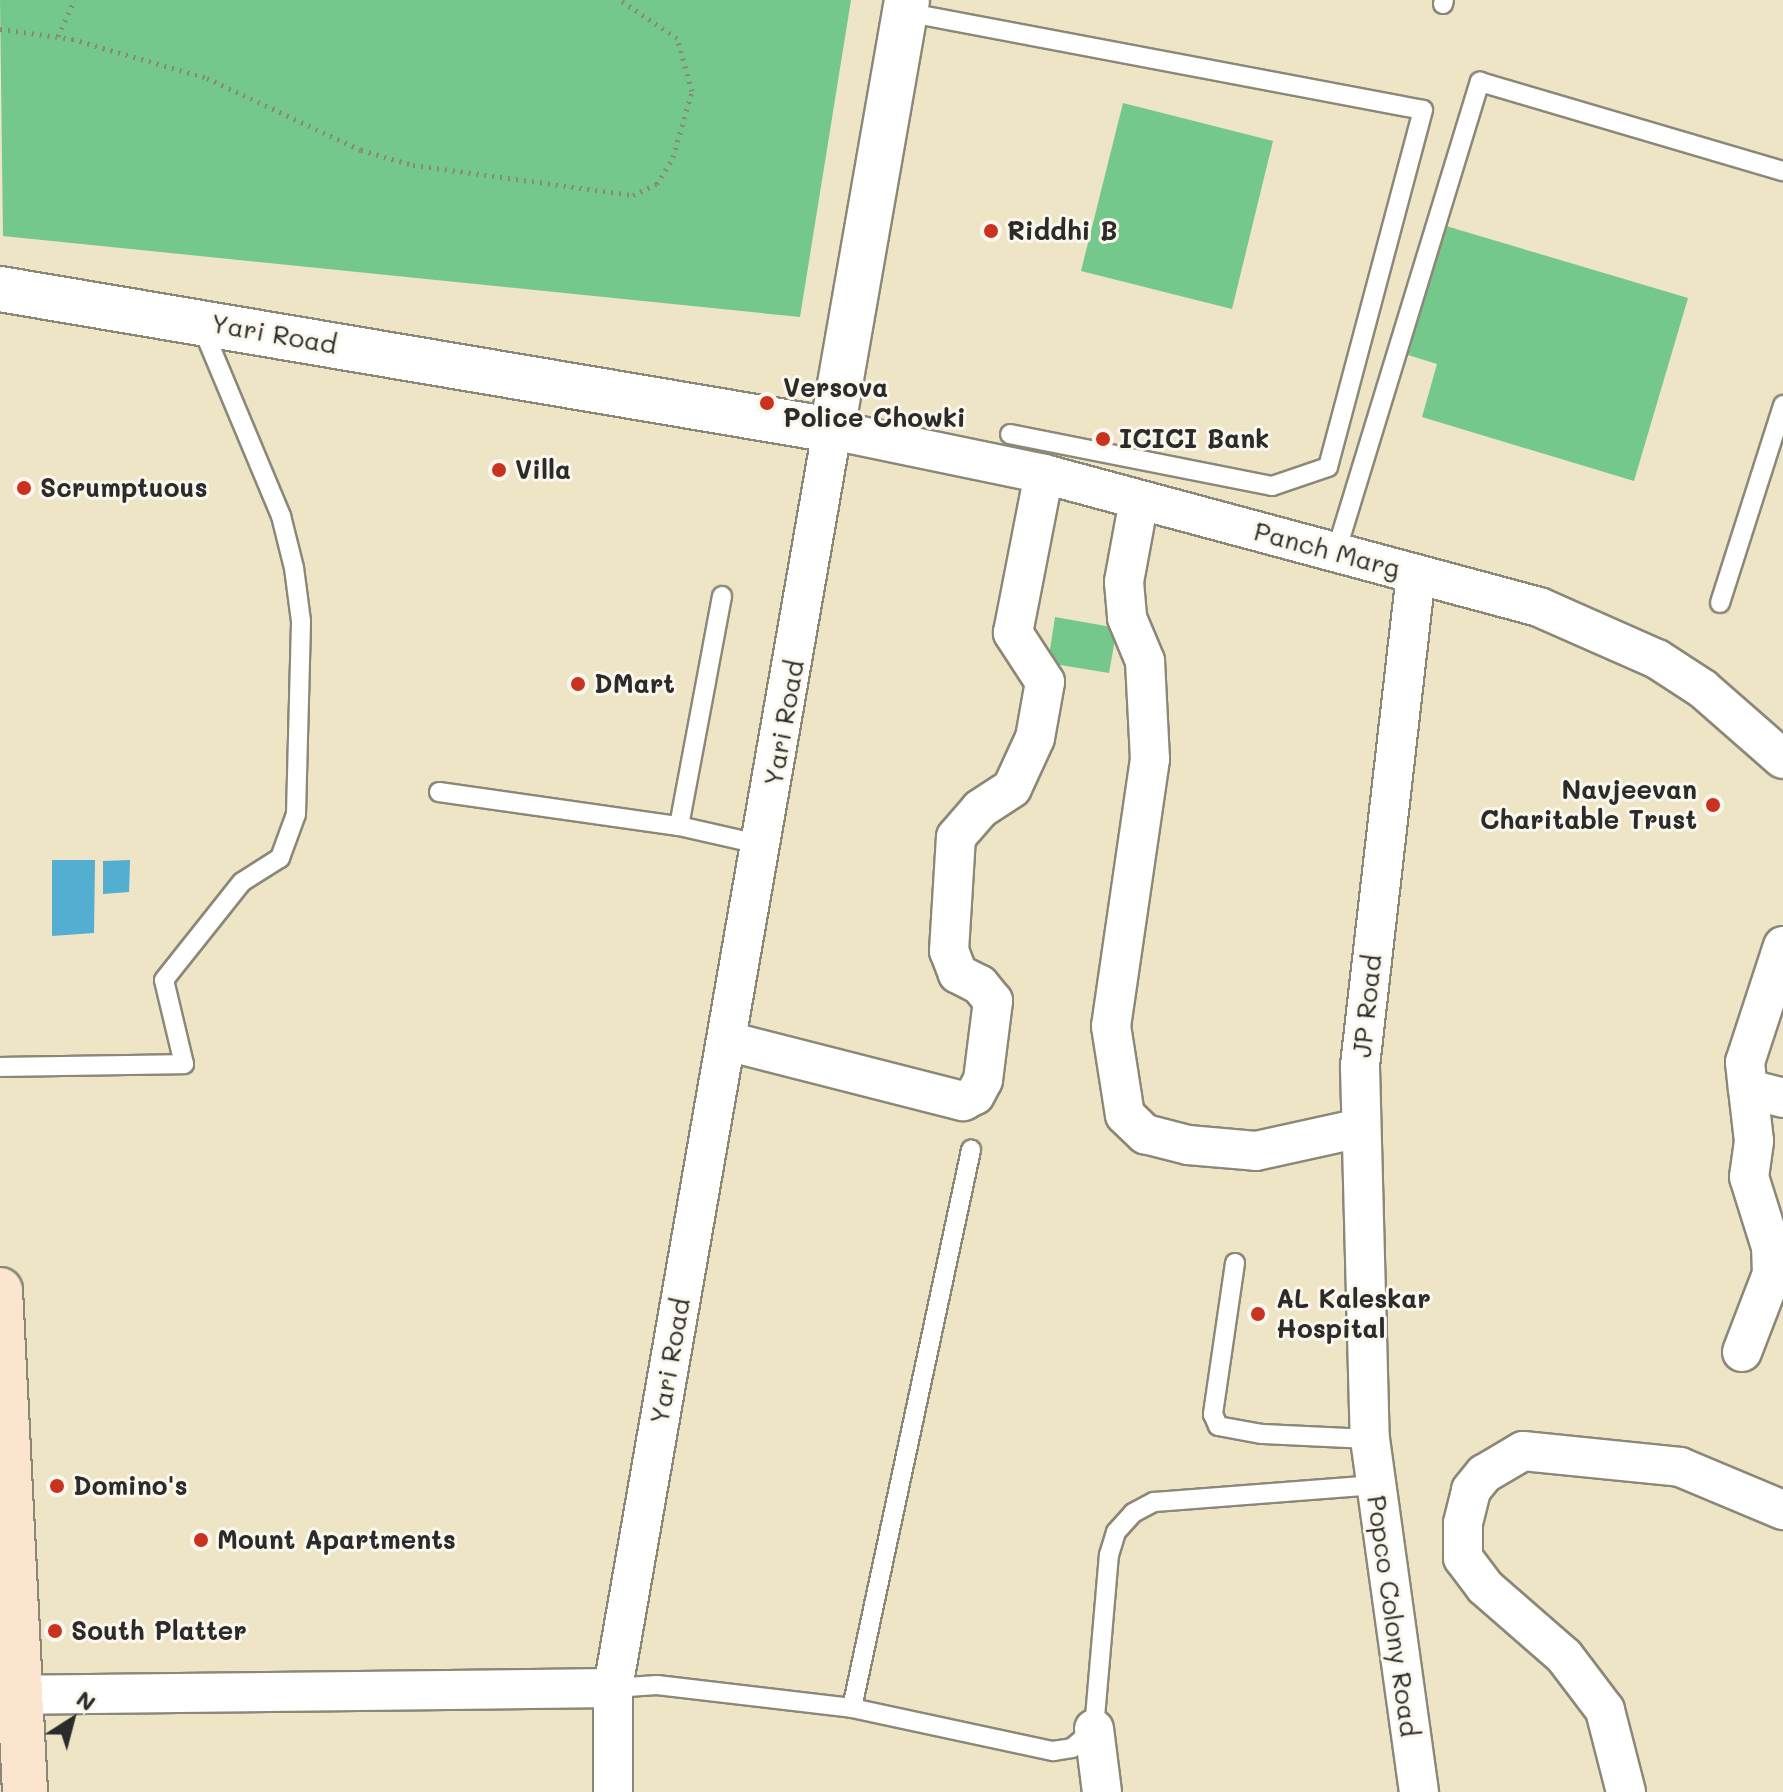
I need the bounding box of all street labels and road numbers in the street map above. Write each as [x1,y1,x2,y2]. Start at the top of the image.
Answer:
street label: Yari Road [209,308,339,360]
street label: Panch Marg [1251,516,1403,584]
street label: Yari Road [758,658,810,788]
street label: JP Road [1346,953,1388,1059]
street label: Yari Road [644,1296,696,1426]
street label: Popco Colony Road [1361,1493,1425,1739]

